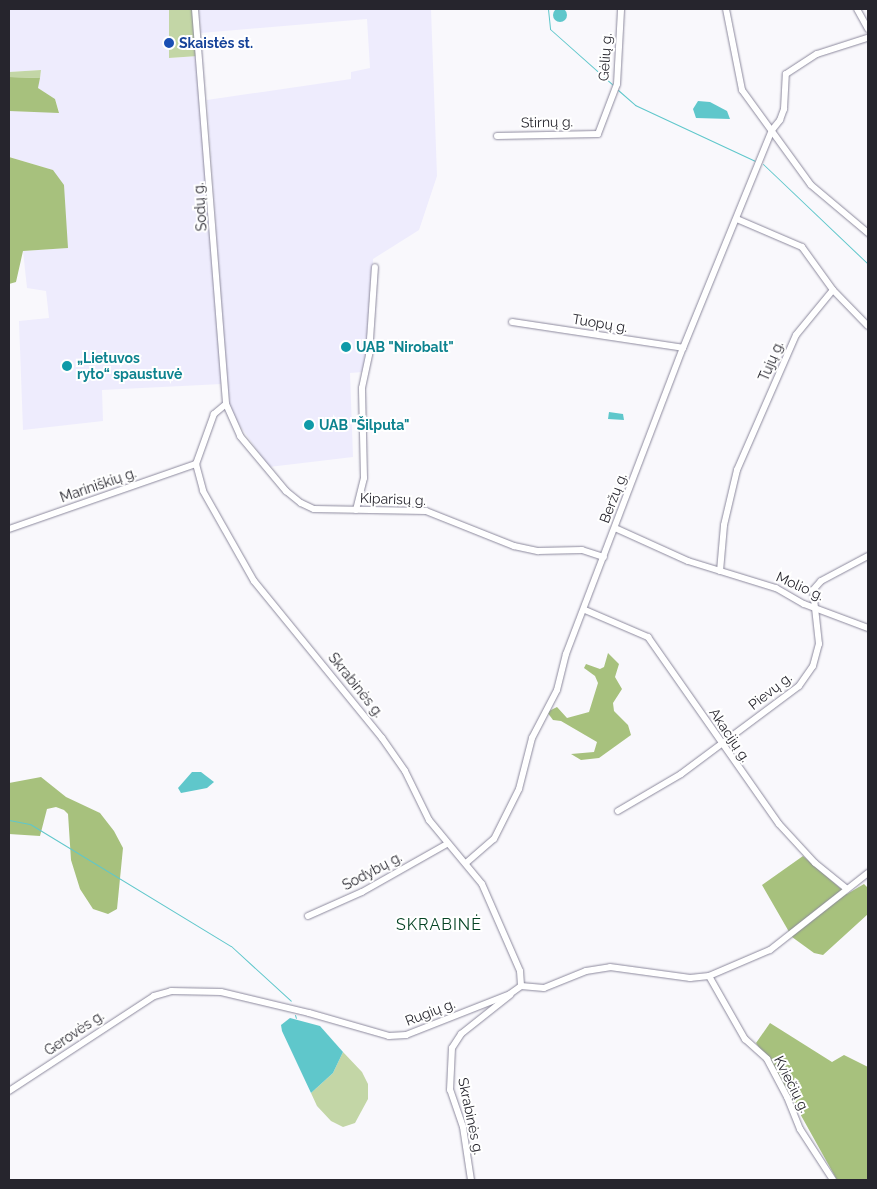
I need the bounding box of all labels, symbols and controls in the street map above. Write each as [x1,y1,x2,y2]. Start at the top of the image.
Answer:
street label: Gėlių g. [595,32,615,82]
place label: Skaistės st. [179,35,253,51]
marker: Skaistės st. [163,37,175,49]
street label: Stirnų g. [521,113,573,131]
street label: Sodų g. [190,182,210,232]
street label: Tuopų g. [571,310,629,336]
street label: Tujų g. [755,338,787,384]
place label: UAB "Nirobalt" [356,339,454,355]
marker: UAB "Nirobalt" [340,341,352,353]
place label: „Lietuvos ryto“ spaustuvė [77,350,182,382]
marker: „Lietuvos ryto“ spaustuvė [61,360,73,372]
place label: UAB "Šilputa" [319,417,410,433]
marker: UAB "Šilputa" [303,419,315,431]
street label: Mariniškių g. [58,464,138,506]
street label: Beržų g. [596,470,630,526]
street label: Kiparisų g. [360,489,426,509]
street label: Molio g. [773,568,827,604]
street label: Skrabinės g. [325,649,387,721]
street label: Pievų g. [745,669,795,713]
street label: Akacijų g. [706,705,754,765]
street label: Sodybų g. [339,848,405,894]
district label: SKRABINĖ [395,915,483,935]
street label: Rugių g. [403,995,457,1029]
street label: Gerovės g. [41,1007,107,1059]
street label: Kviečių g. [771,1053,813,1115]
street label: Skrabinės g. [455,1076,487,1156]

